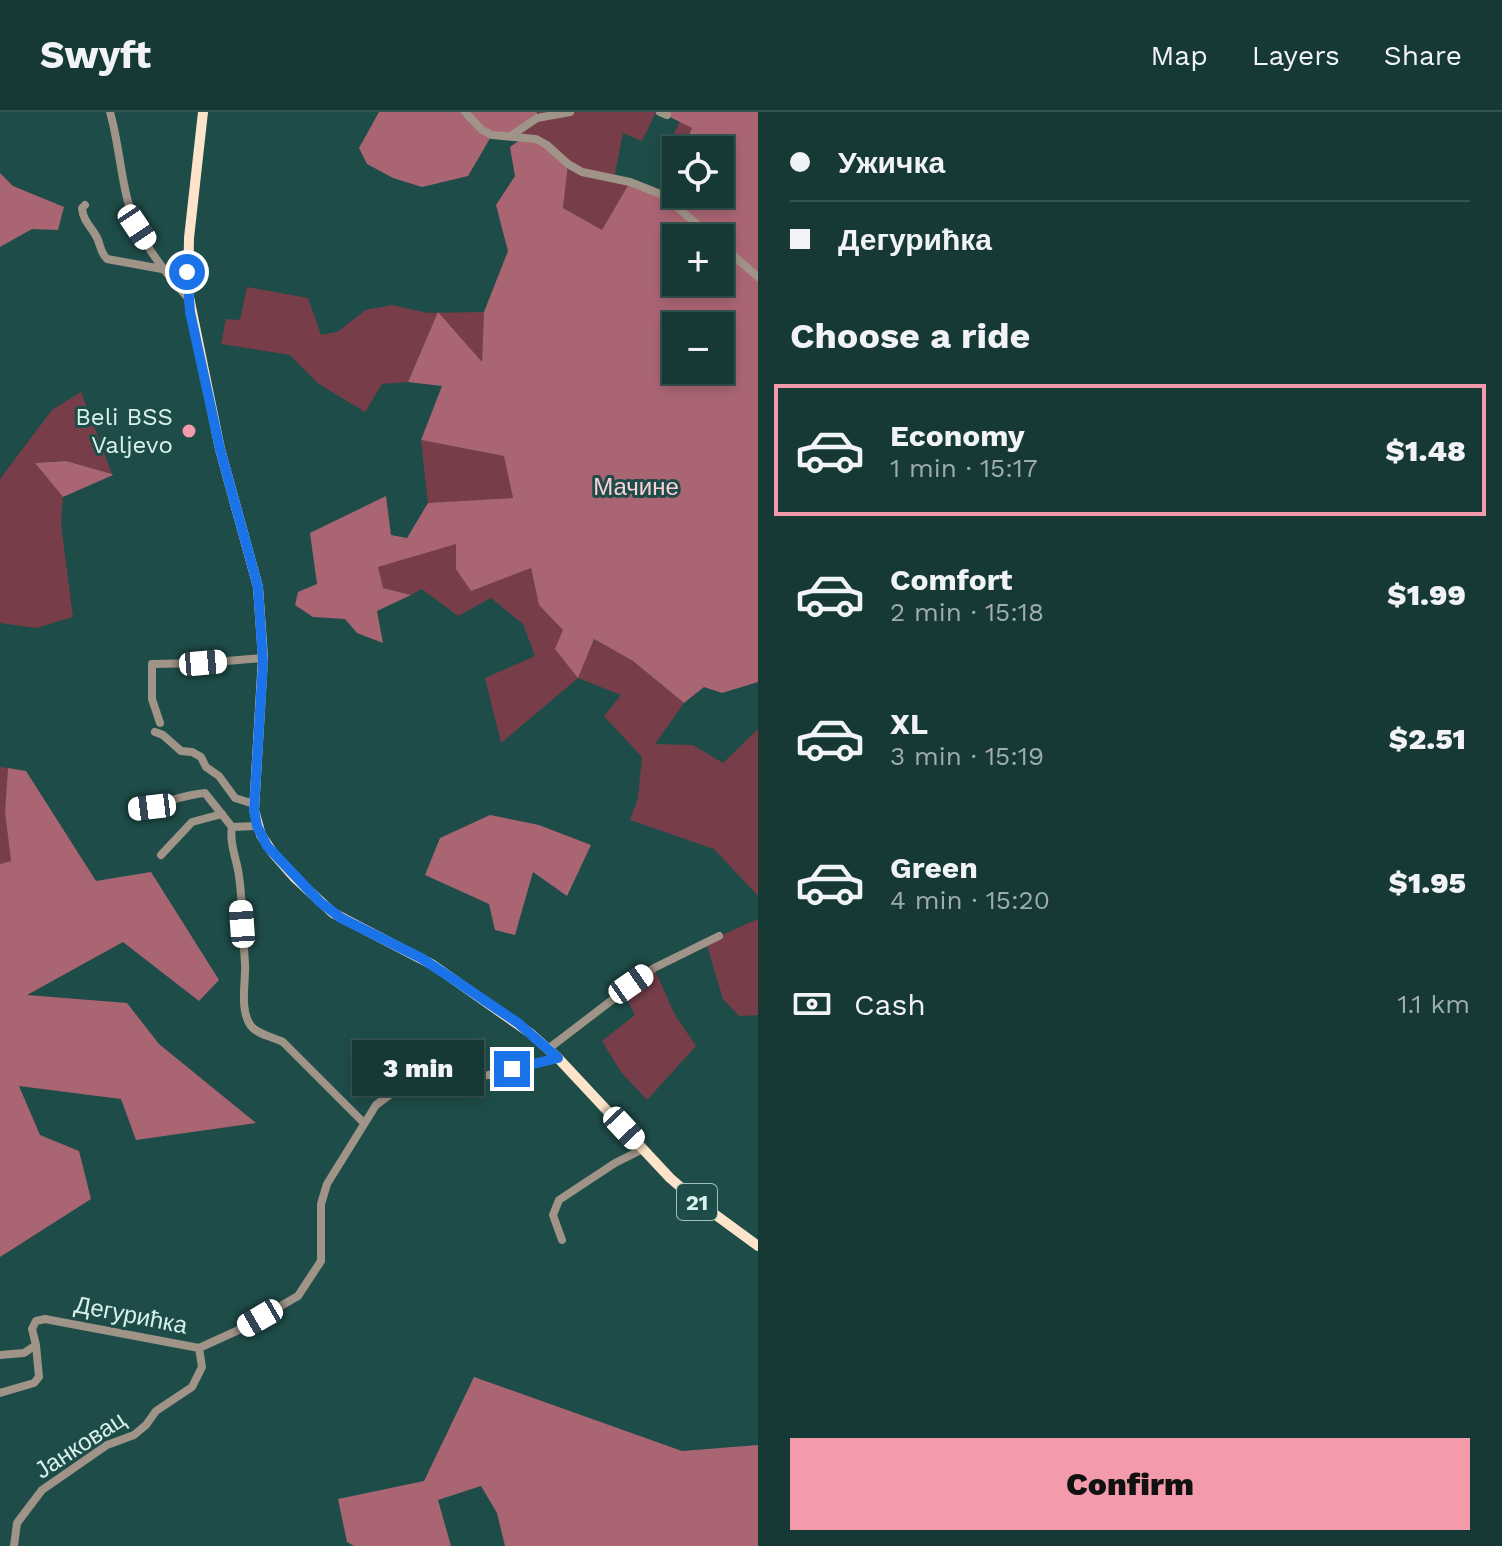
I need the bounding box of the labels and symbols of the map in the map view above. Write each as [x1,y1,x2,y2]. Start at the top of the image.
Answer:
car [114,200,160,254]
route start [169,254,205,290]
place label: Beli BSS Valjevo [75,403,173,459]
marker: Beli BSS Valjevo [180,422,198,440]
park label: Мачине [593,473,679,501]
car [178,649,228,677]
car [127,792,177,822]
car [228,899,256,949]
car [604,960,658,1008]
callout: 3 min [352,1041,484,1097]
route end [494,1051,530,1087]
car [599,1102,649,1154]
road number: 21 [677,1184,717,1220]
street label: Дегурићка [72,1290,191,1340]
car [233,1296,287,1340]
street label: Јанковац [29,1405,131,1485]

